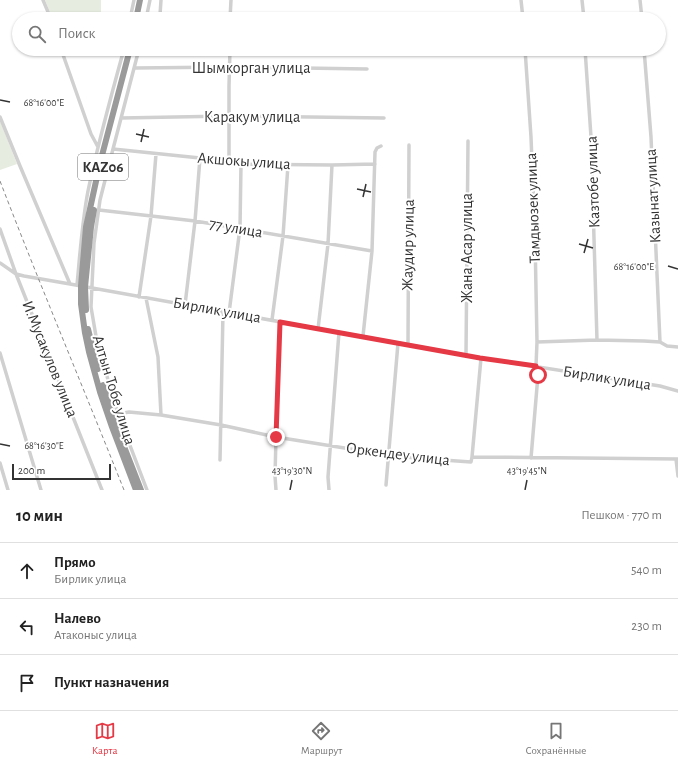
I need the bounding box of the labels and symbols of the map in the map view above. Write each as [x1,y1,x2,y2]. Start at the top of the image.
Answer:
street label: Шымкорган улица [192,60,310,77]
text: 68°16'00"E [24,98,64,108]
street label: Каракум улица [204,109,300,126]
street label: Казтобе улица [583,136,604,228]
street label: Казынат улица [643,148,664,244]
street label: Акшокы улица [197,150,291,173]
street label: Тамдыозек улица [523,152,544,264]
road number: KАZ06 [78,154,128,180]
street label: Жана Асар улица [459,193,476,303]
street label: Жаудир улица [399,199,418,291]
street label: 77 улица [208,215,264,242]
text: 68°16'00"E [614,262,654,272]
street label: Бирлик улица [172,294,262,327]
street label: И.Мусакулов улица [18,298,81,420]
street label: Алтын Тобе улица [89,333,138,447]
street label: Бирлик улица [562,363,652,394]
route start [529,366,547,384]
route end [267,428,285,446]
street label: Оркендеу улица [345,440,451,469]
text: 68°16'30"E [24,441,64,451]
scale bar [12,462,111,481]
text: 43°19'30"N [272,466,312,476]
text: 43°19'45"N [507,466,547,476]

